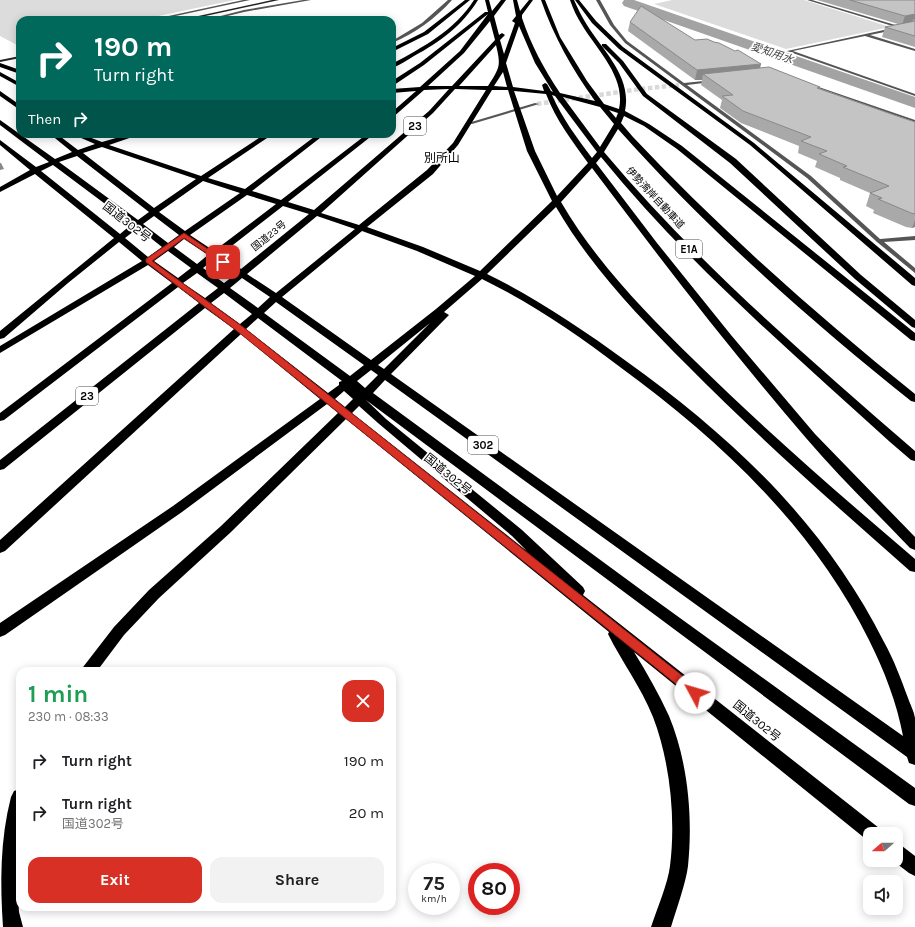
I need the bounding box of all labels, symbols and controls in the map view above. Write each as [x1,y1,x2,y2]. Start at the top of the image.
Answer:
text: 190 m [94,30,172,63]
icon: right [28,32,80,84]
water label: 愛知用水 [749,40,796,67]
text: Turn right [94,64,174,86]
icon: right [69,108,91,130]
text: Then [28,110,61,128]
road number: 23 [404,117,426,135]
district label: 別所山 [424,151,460,165]
street label: 伊勢湾岸自動車道 [623,165,687,231]
street label: 国道302号 [100,199,154,245]
street label: 国道23号 [249,218,289,254]
road number: E1A [676,240,702,258]
pin [206,245,240,279]
icon: arrive [212,251,234,273]
road number: 23 [76,387,98,405]
road number: 302 [468,436,498,454]
street label: 国道302号 [421,451,475,497]
position arrow [674,672,716,714]
text: 1 min [28,680,88,708]
button: close [342,680,384,722]
street label: 国道302号 [730,698,784,744]
text: 230 m · 08:33 [28,709,109,724]
icon: right [28,750,50,772]
text: Turn right [62,752,132,770]
text: 190 m [344,752,384,770]
text: Turn right [62,795,132,813]
icon: right [28,802,50,824]
text: 20 m [349,804,384,822]
text: 国道302号 [62,816,124,831]
north arrow [863,827,903,867]
map controls [863,827,903,915]
button: Exit [28,857,202,903]
button: Share [210,857,384,903]
speed limit sign: 80 [468,863,520,915]
text: 75 [423,872,445,895]
button: sound [863,875,903,915]
text: km/h [421,893,447,905]

